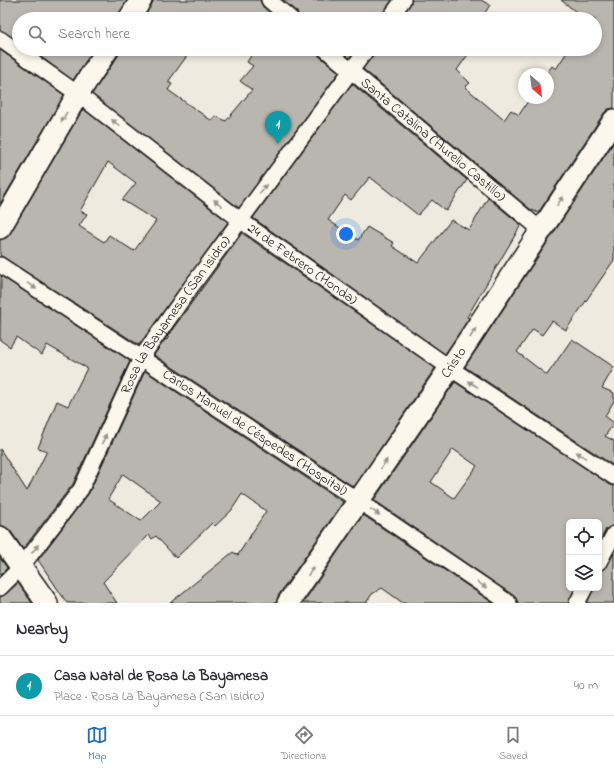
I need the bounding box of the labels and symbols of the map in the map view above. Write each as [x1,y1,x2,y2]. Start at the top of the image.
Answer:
north arrow [518,68,554,104]
street label: Santa Catalina (Aurelio Castillo) [356,72,510,207]
one-way arrow [61,111,68,123]
pin: 1 [265,111,291,144]
one-way arrow [110,119,121,128]
one-way arrow [259,183,267,194]
one-way arrow [556,196,564,206]
one-way arrow [213,199,224,208]
street label: 24 de Febrero (Honda) [243,218,362,310]
your location [336,224,356,244]
street label: Rosa La Bayamesa (San Isidro) [115,231,236,397]
one-way arrow [27,282,38,290]
one-way arrow [469,328,477,338]
street label: Cristo [436,343,472,382]
street label: Carlos Manuel de Céspedes (Hospital) [158,364,352,501]
one-way arrow [468,380,478,388]
one-way arrow [101,434,107,445]
one-way arrow [576,451,587,459]
one-way arrow [380,459,388,469]
one-way arrow [370,508,380,516]
one-way arrow [31,543,39,554]
one-way arrow [307,566,315,576]
one-way arrow [477,581,487,589]

